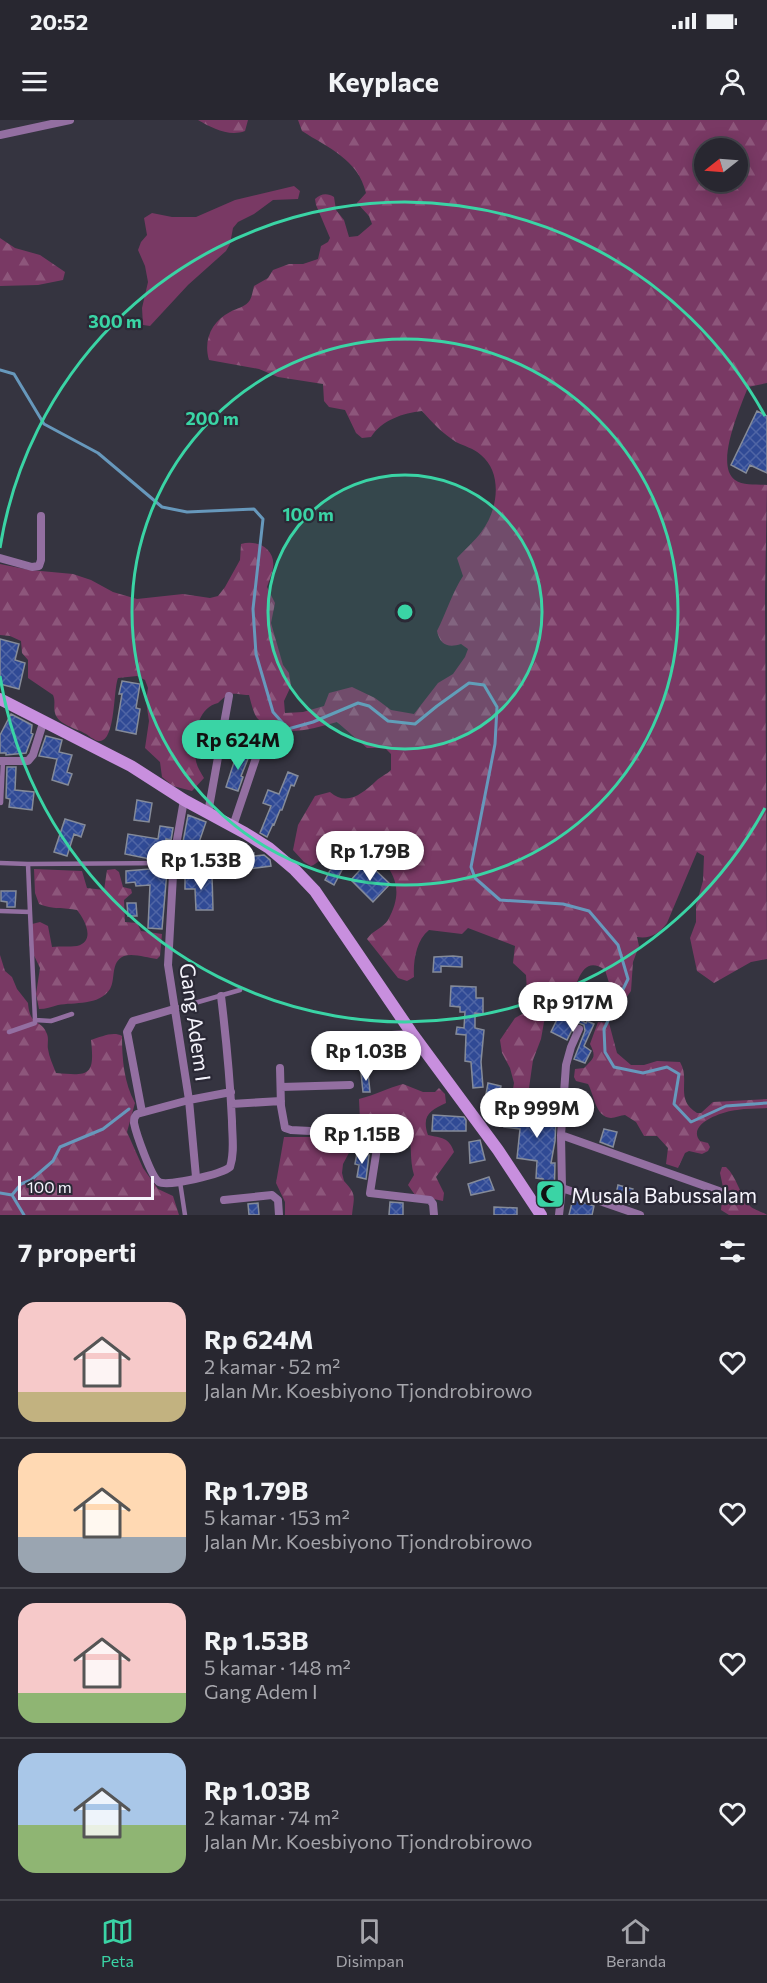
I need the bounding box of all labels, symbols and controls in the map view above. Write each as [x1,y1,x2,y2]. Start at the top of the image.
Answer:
text: 20:52 [30,8,88,35]
icon: menu [18,65,51,98]
text: Keyplace [328,65,439,98]
icon: person [716,65,749,98]
north arrow [694,138,748,192]
map controls [694,138,748,192]
text: 300 m [88,310,142,332]
text: 200 m [185,407,239,429]
text: 100 m [282,503,334,525]
centre of rings [395,602,415,622]
pin: Rp 624M [183,720,293,771]
text: Rp 624M [196,727,280,751]
pin: Rp 1.79B [308,831,432,882]
text: Rp 1.79B [330,838,410,862]
pin: Rp 1.53B [139,840,263,891]
text: Rp 1.53B [161,847,241,871]
street label: Gang Adem I [175,961,217,1083]
pin: Rp 917M [518,982,628,1033]
text: Rp 917M [532,989,614,1013]
pin: Rp 1.03B [304,1031,428,1082]
text: Rp 1.03B [325,1038,407,1062]
pin: Rp 999M [482,1088,592,1139]
text: Rp 999M [494,1095,580,1119]
pin: Rp 1.15B [300,1114,424,1165]
text: Rp 1.15B [324,1121,400,1145]
scale bar [18,1173,154,1200]
text: 100 m [27,1177,72,1196]
mosque icon: Musala Babussalam [534,1178,566,1210]
place label: Musala Babussalam [571,1182,757,1207]
icon: filters [716,1235,749,1268]
text: 7 properti [18,1236,137,1267]
text: Rp 624M [204,1323,314,1354]
icon: home [66,1326,138,1398]
icon: heart [716,1346,749,1379]
text: 2 kamar · 52 m² [204,1354,340,1378]
text: Jalan Mr. Koesbiyono Tjondrobirowo [204,1378,533,1402]
text: Rp 1.79B [204,1474,308,1505]
icon: home [66,1477,138,1549]
icon: heart [716,1497,749,1530]
text: 5 kamar · 153 m² [204,1505,350,1529]
text: Jalan Mr. Koesbiyono Tjondrobirowo [204,1529,533,1553]
text: Rp 1.53B [204,1624,309,1655]
icon: home [66,1627,138,1699]
icon: heart [716,1647,749,1680]
text: 5 kamar · 148 m² [204,1655,351,1679]
text: Gang Adem I [204,1679,318,1703]
text: Rp 1.03B [204,1774,310,1805]
icon: home [66,1777,138,1849]
icon: heart [716,1797,749,1830]
text: 2 kamar · 74 m² [204,1805,339,1829]
text: Jalan Mr. Koesbiyono Tjondrobirowo [204,1829,533,1853]
tab: Peta [101,1915,134,1970]
tab: Disimpan [336,1915,404,1970]
tab: Beranda [606,1915,666,1970]

